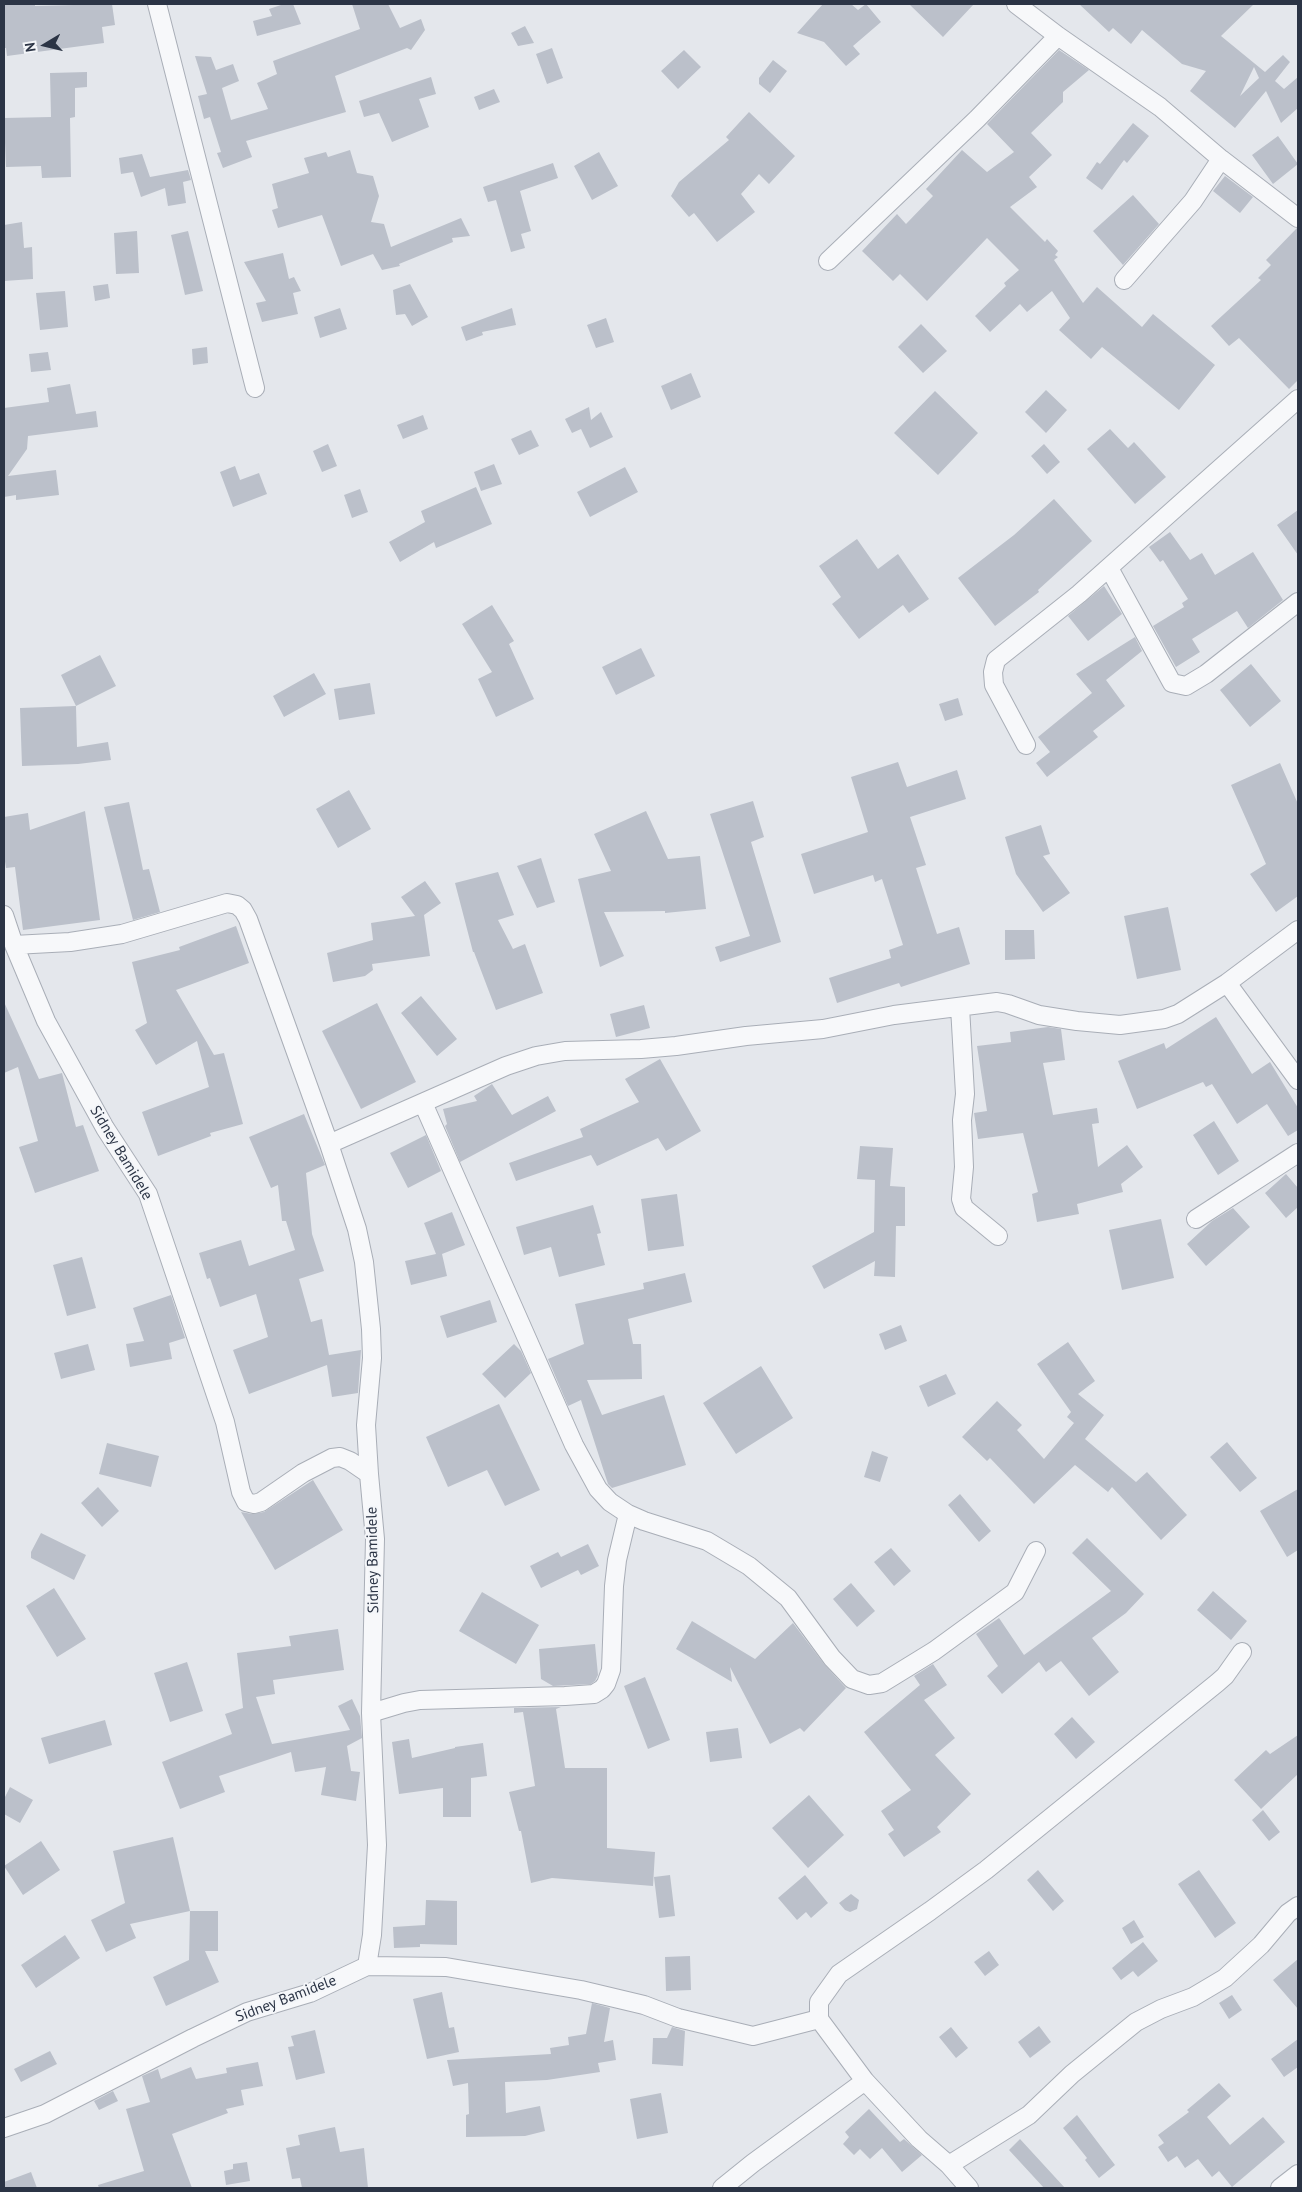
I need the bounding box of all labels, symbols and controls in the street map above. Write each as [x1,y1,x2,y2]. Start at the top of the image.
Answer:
north arrow [20,20,70,70]
text: N [21,41,40,53]
street label: Sidney Bamidele [86,1103,156,1203]
street label: Sidney Bamidele [363,1507,383,1613]
street label: Sidney Bamidele [233,1971,339,2027]

